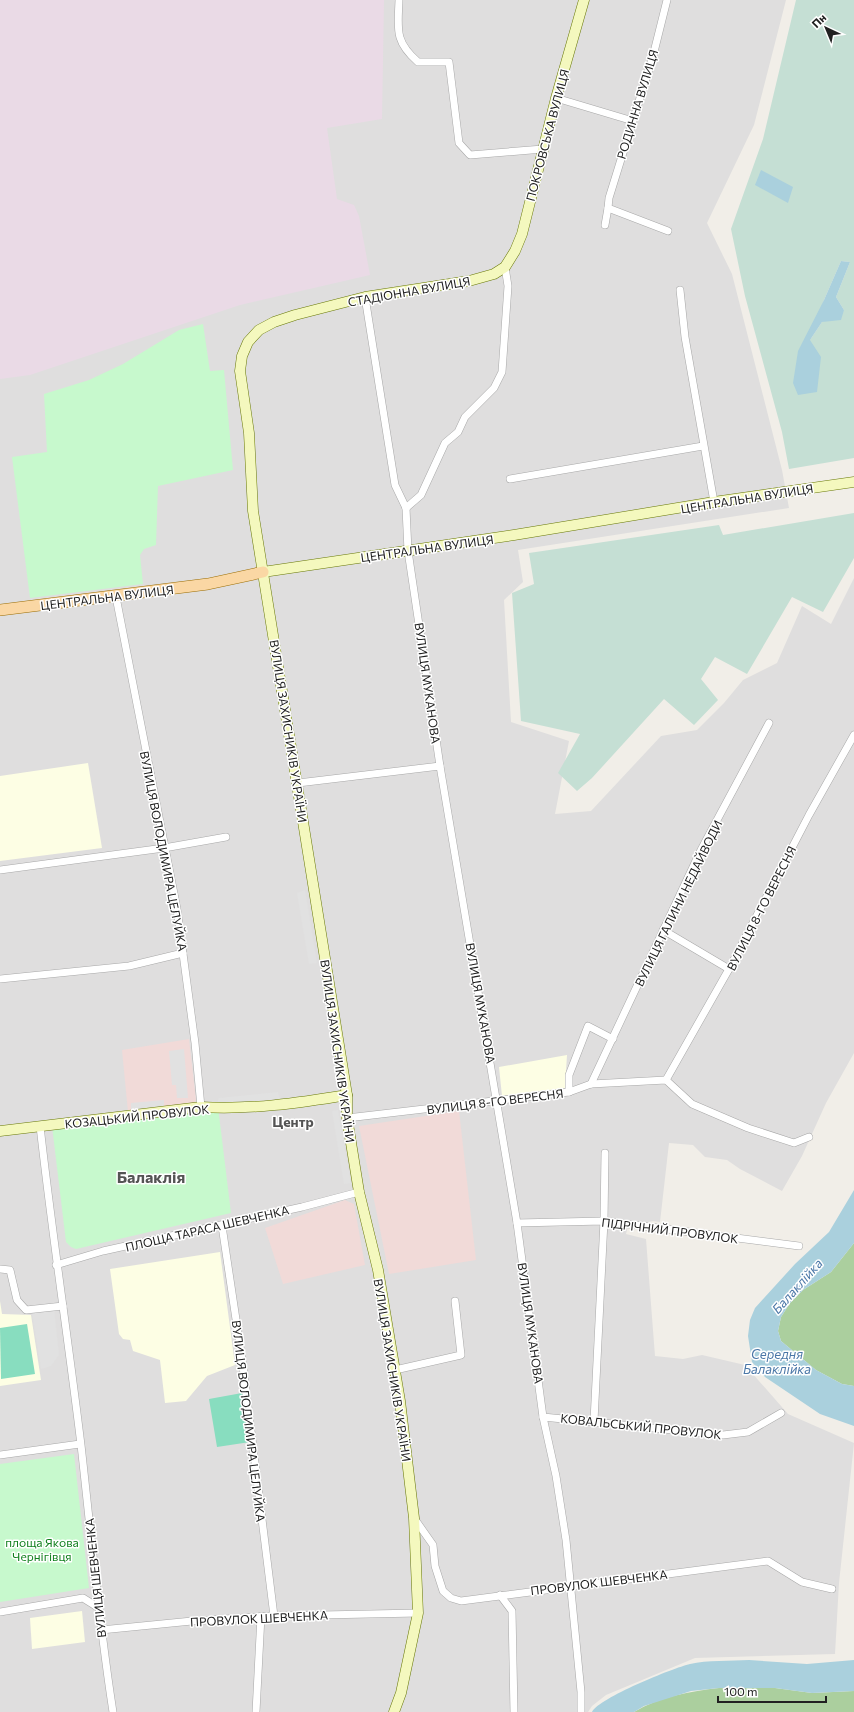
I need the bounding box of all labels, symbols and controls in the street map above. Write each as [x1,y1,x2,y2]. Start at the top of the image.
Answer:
north arrow [806,8,846,48]
text: Пн [809,11,828,30]
street label: РОДИННА ВУЛИЦЯ [614,47,660,161]
street label: ПОКРОВСЬКА ВУЛИЦЯ [523,67,571,203]
street label: СТАДІОННА ВУЛИЦЯ [347,273,471,309]
street label: ЦЕНТРАЛЬНА ВУЛИЦЯ [680,481,814,515]
street label: ЦЕНТРАЛЬНА ВУЛИЦЯ [360,532,494,564]
street label: ЦЕНТРАЛЬНА ВУЛИЦЯ [40,582,174,612]
street label: ВУЛИЦЯ МУКАНОВА [413,622,443,744]
street label: ВУЛИЦЯ ЗАХИСНИКІВ УКРАЇНИ [268,639,310,823]
street label: ВУЛИЦЯ ВОЛОДИМИРА ЦЕЛУЙКА [138,750,190,952]
street label: ВУЛИЦЯ ГАЛИНИ НЕДАЙВОДИ [632,818,724,988]
street label: ВУЛИЦЯ 8-ГО ВЕРЕСНЯ [723,843,799,973]
street label: ВУЛИЦЯ МУКАНОВА [463,942,499,1064]
street label: ВУЛИЦЯ ЗАХИСНИКІВ УКРАЇНИ [318,958,358,1144]
street label: ВУЛИЦЯ 8-ГО ВЕРЕСНЯ [426,1086,564,1116]
street label: КОЗАЦЬКИЙ ПРОВУЛОК [64,1101,210,1131]
district label: Центр [272,1113,314,1130]
district label: Балаклія [117,1167,185,1186]
street label: ПЛОЩА ТАРАСА ШЕВЧЕНКА [124,1202,290,1254]
street label: ПІДРІЧНИЙ ПРОВУЛОК [601,1215,739,1245]
water label: Балаклійка [768,1255,826,1317]
street label: ВУЛИЦЯ МУКАНОВА [516,1262,546,1384]
street label: ВУЛИЦЯ ЗАХИСНИКІВ УКРАЇНИ [372,1278,414,1462]
street label: ВУЛИЦЯ ВОЛОДИМИРА ЦЕЛУЙКА [230,1319,268,1523]
water label: Середня Балаклійка [743,1346,811,1377]
street label: КОВАЛЬСЬКИЙ ПРОВУЛОК [560,1411,722,1441]
street label: ВУЛИЦЯ ШЕВЧЕНКА [82,1518,108,1638]
park label: площа Якова Чернігівця [5,1535,79,1563]
street label: ПРОВУЛОК ШЕВЧЕНКА [530,1567,668,1597]
street label: ПРОВУЛОК ШЕВЧЕНКА [190,1607,328,1629]
scale bar [718,1678,826,1704]
text: 100 m [724,1684,758,1698]

